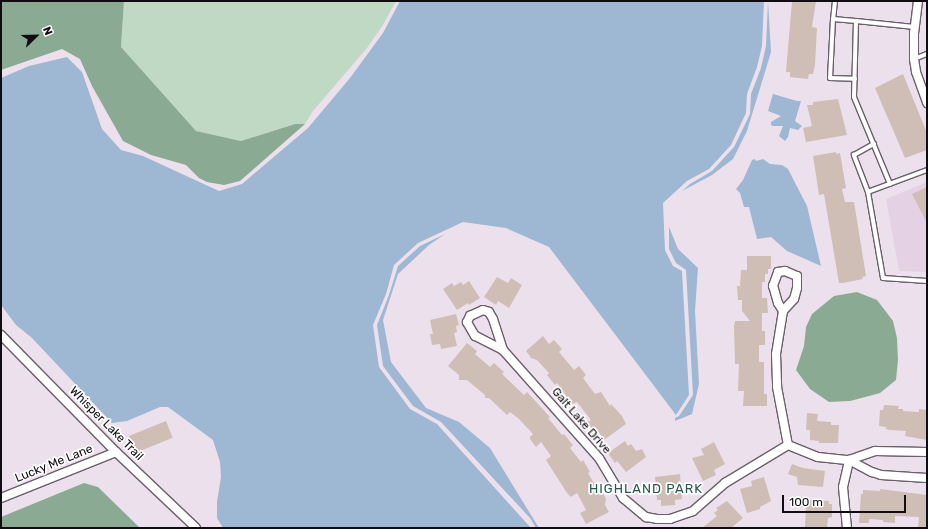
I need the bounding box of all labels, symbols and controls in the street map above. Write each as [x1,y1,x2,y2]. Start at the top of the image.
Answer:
north arrow [16,16,56,56]
text: N [40,25,55,37]
street label: Whisper Lake Trail [66,384,146,464]
street label: Galt Lake Drive [548,385,614,457]
street label: Lucky Me Lane [13,442,95,486]
district label: HIGHLAND PARK [589,481,703,497]
scale bar [784,487,908,513]
text: 100 m [789,495,823,509]

